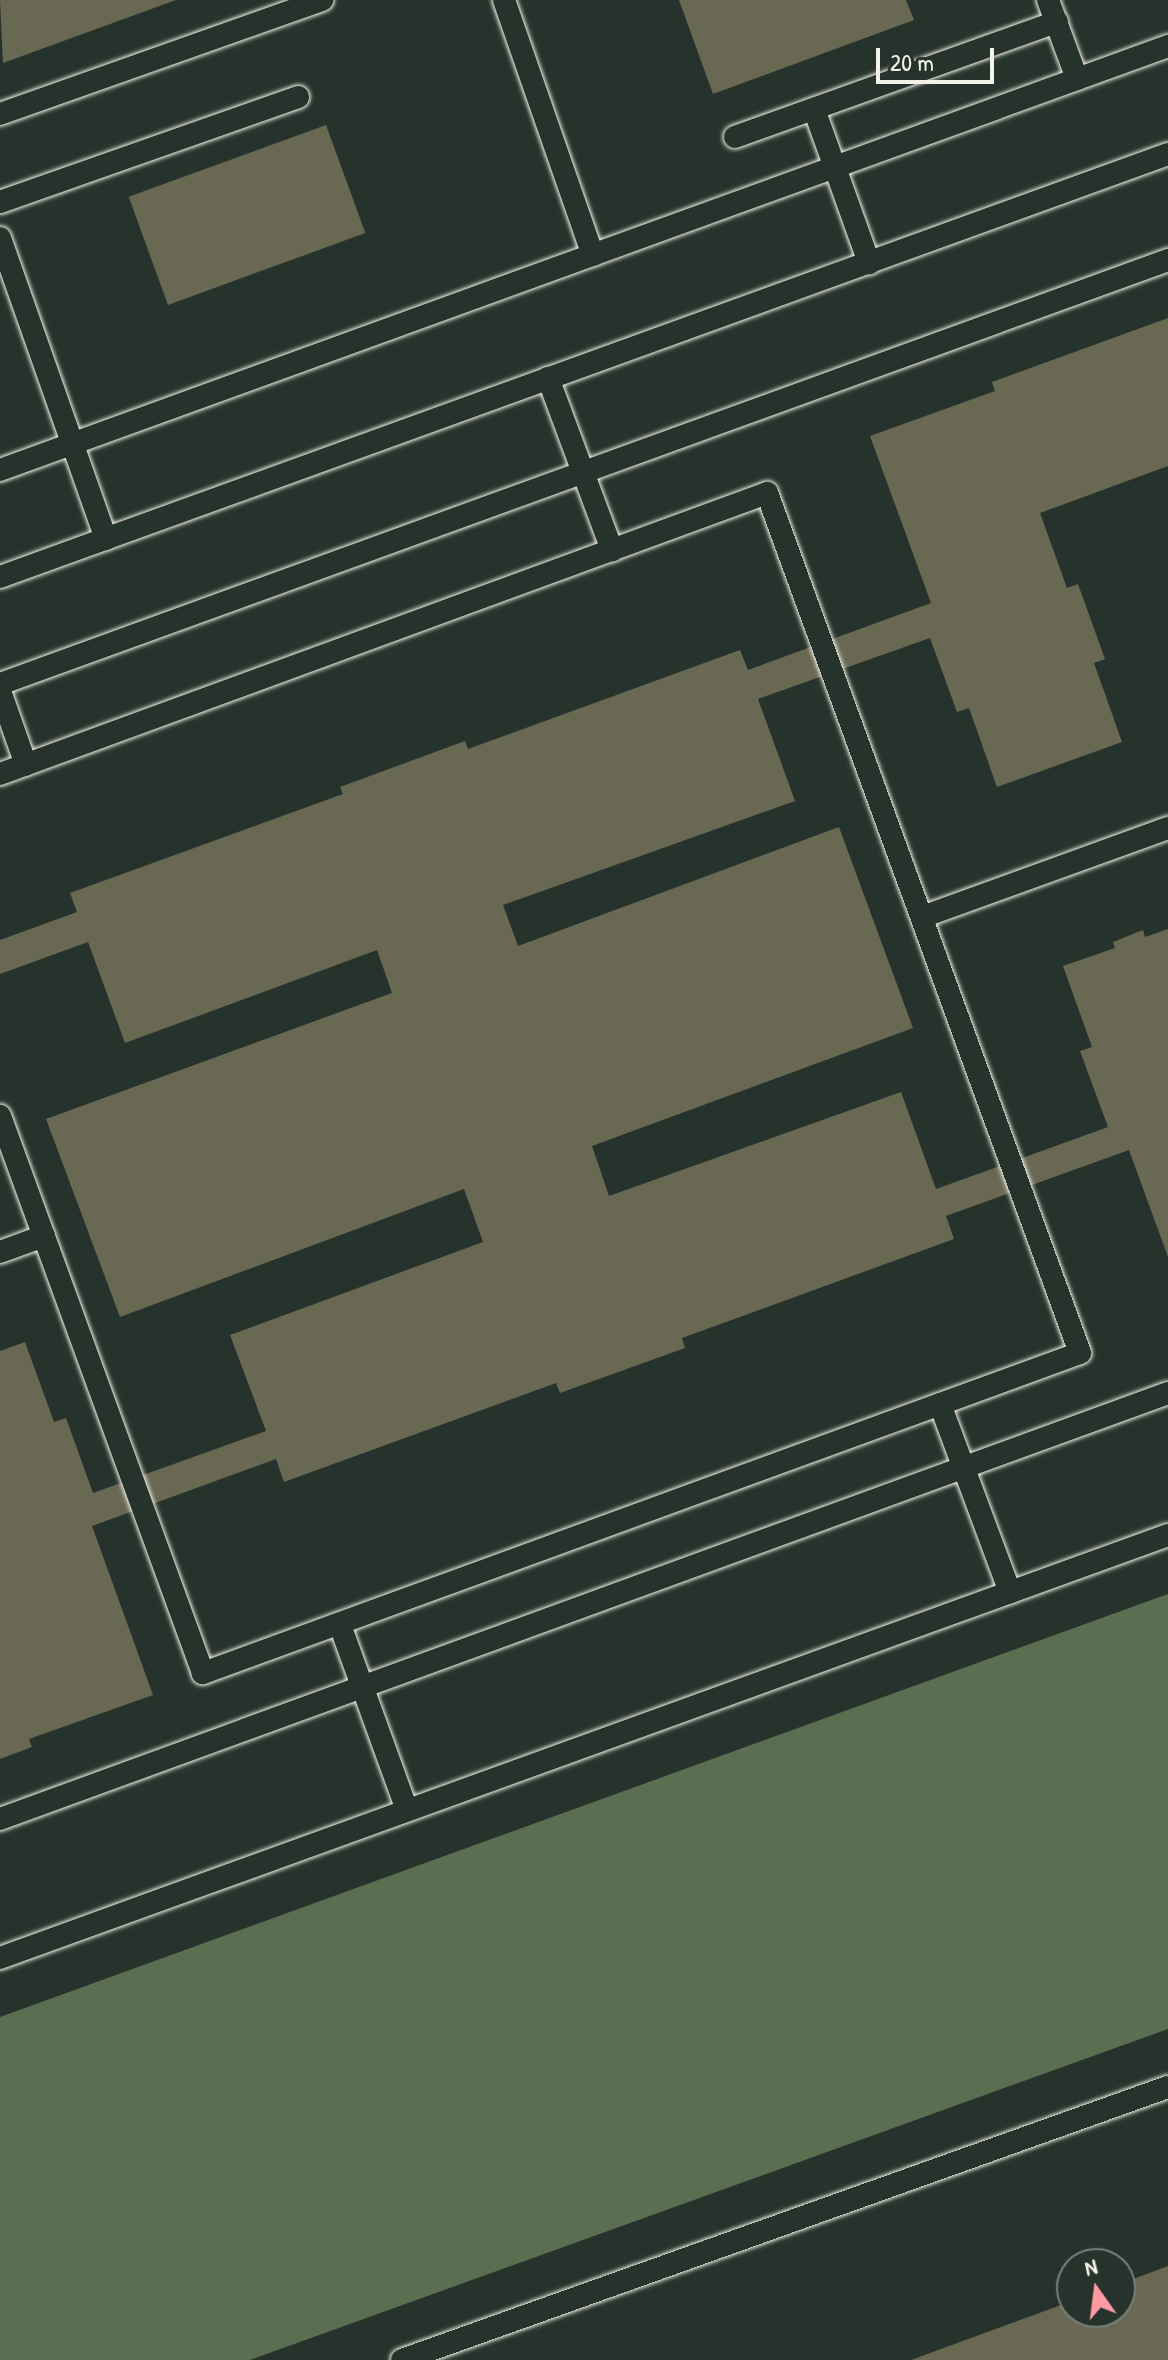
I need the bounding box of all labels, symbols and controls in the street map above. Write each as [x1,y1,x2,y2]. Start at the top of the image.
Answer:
scale bar [880,32,998,82]
text: 20 m [890,46,934,78]
north arrow [1056,2248,1136,2328]
text: N [1081,2251,1100,2283]

